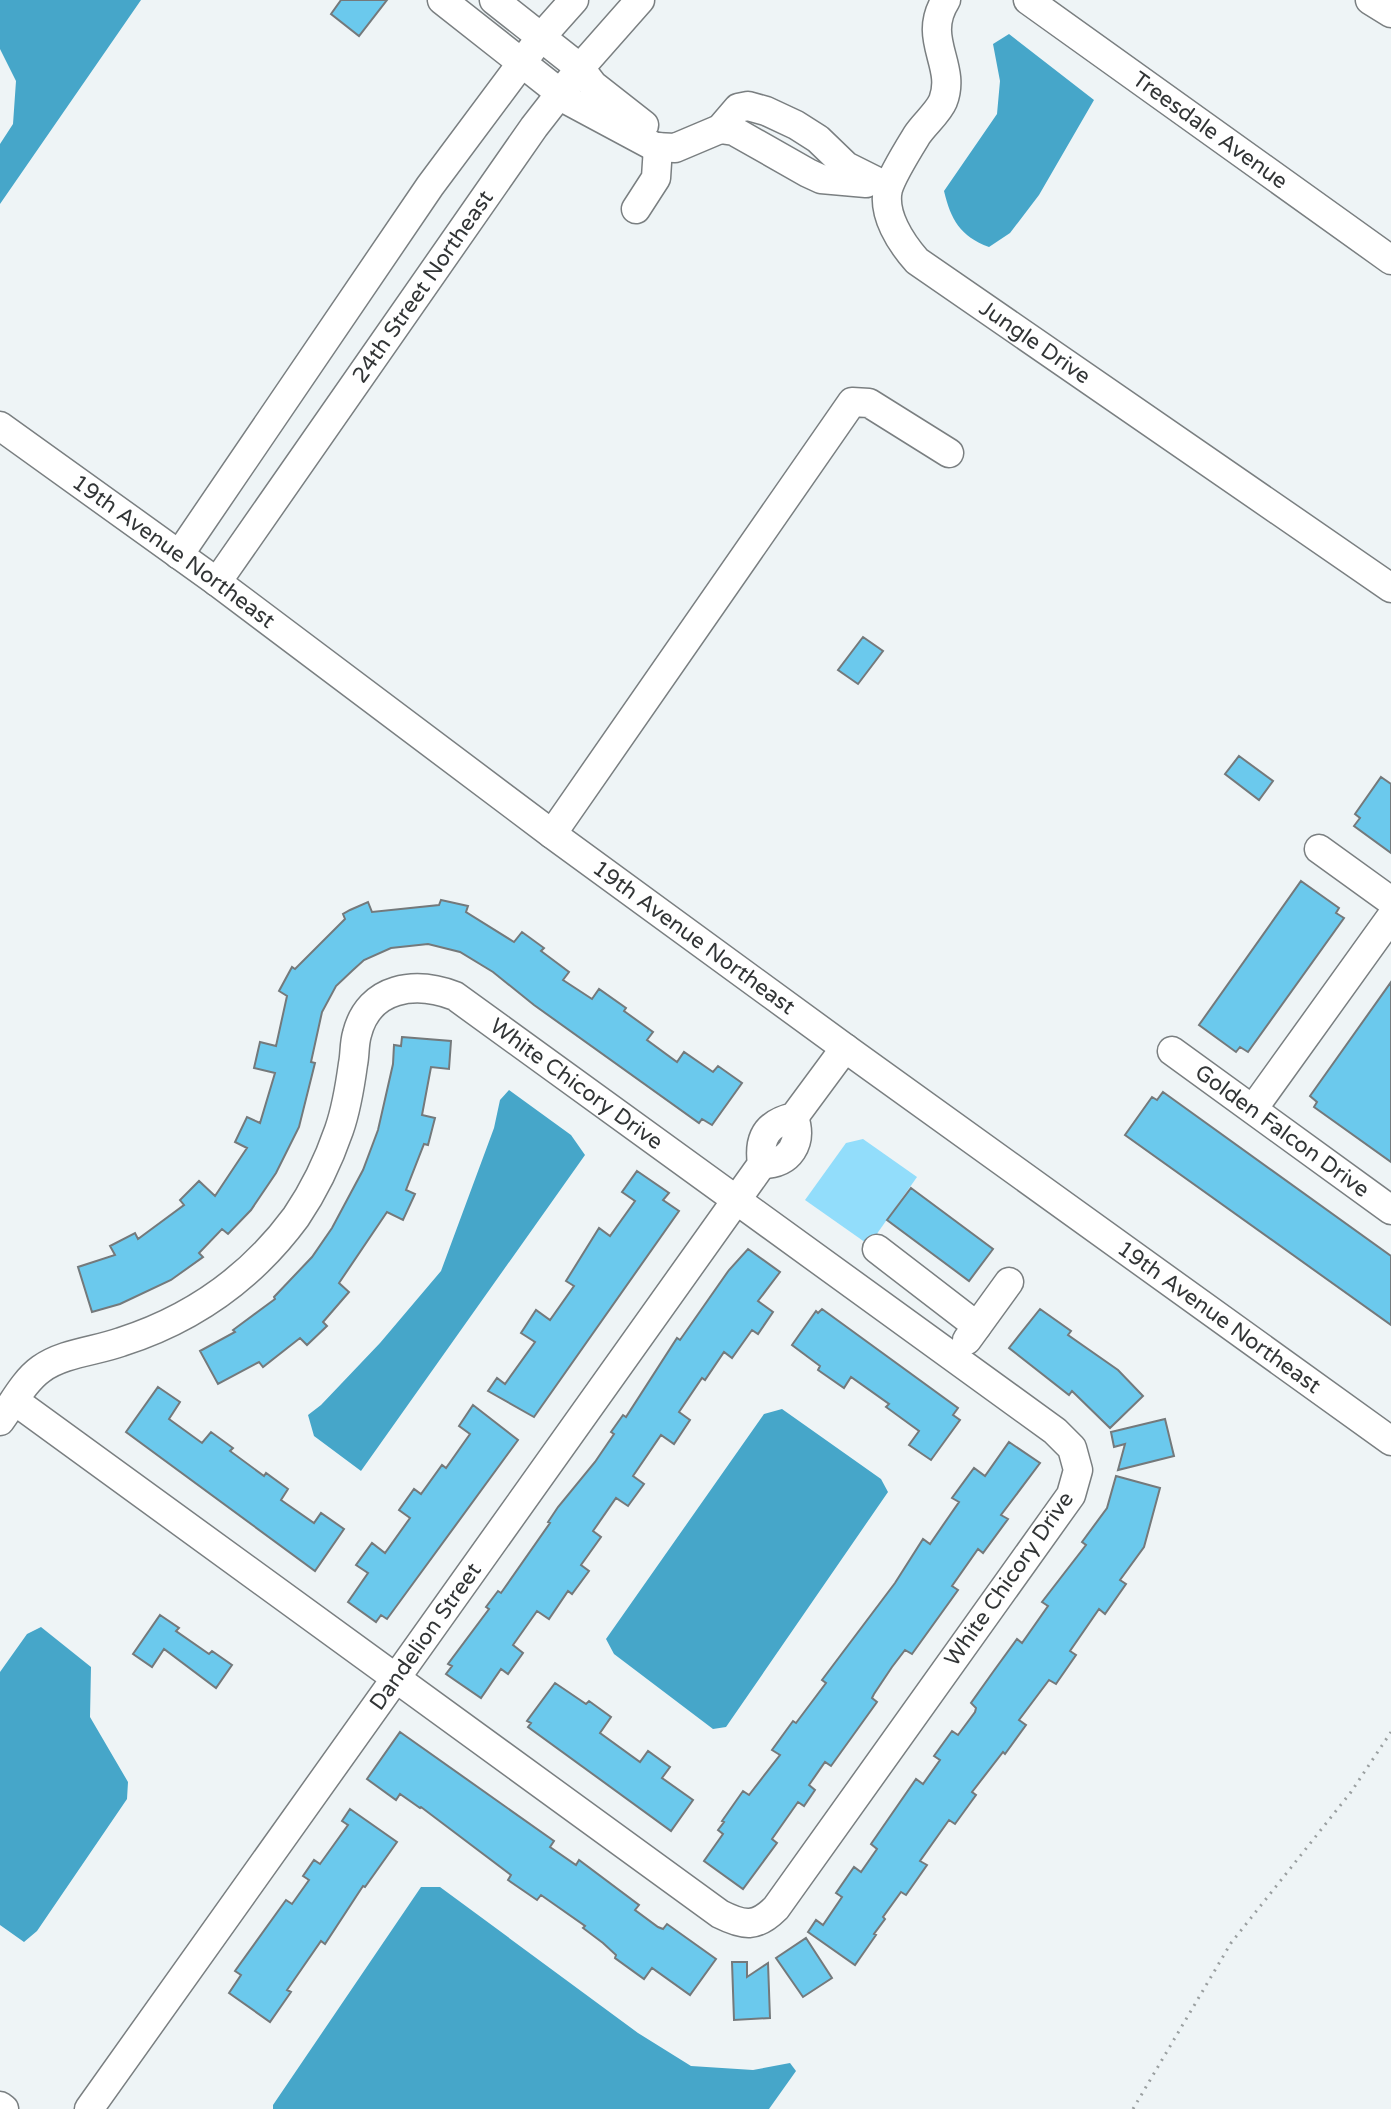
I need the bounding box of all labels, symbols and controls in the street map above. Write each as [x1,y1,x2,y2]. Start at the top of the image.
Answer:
street label: Treesdale Avenue [1128,66,1293,195]
street label: 24th Street Northeast [347,185,499,388]
street label: Jungle Drive [974,295,1095,390]
street label: 19th Avenue Northeast [67,469,280,634]
street label: 19th Avenue Northeast [587,855,800,1020]
street label: White Chicory Drive [485,1013,668,1155]
street label: Golden Falcon Drive [1190,1059,1374,1203]
street label: 19th Avenue Northeast [1112,1235,1326,1399]
street label: White Chicory Drive [939,1487,1079,1671]
street label: Dandelion Street [364,1558,487,1715]

